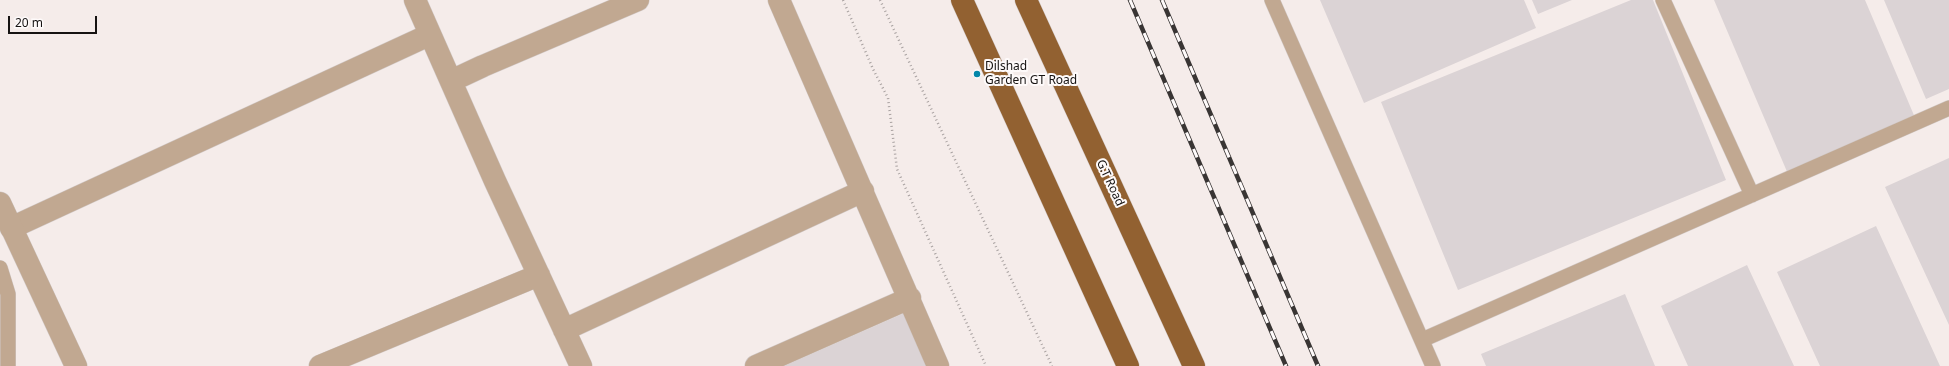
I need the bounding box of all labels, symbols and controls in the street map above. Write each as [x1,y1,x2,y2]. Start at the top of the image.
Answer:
scale bar [10,8,99,34]
text: 20 m [15,14,43,31]
place label: Dilshad Garden GT Road [985,60,1077,88]
marker: Dilshad Garden GT Road [972,69,982,79]
street label: G.T Road [1093,157,1127,209]

